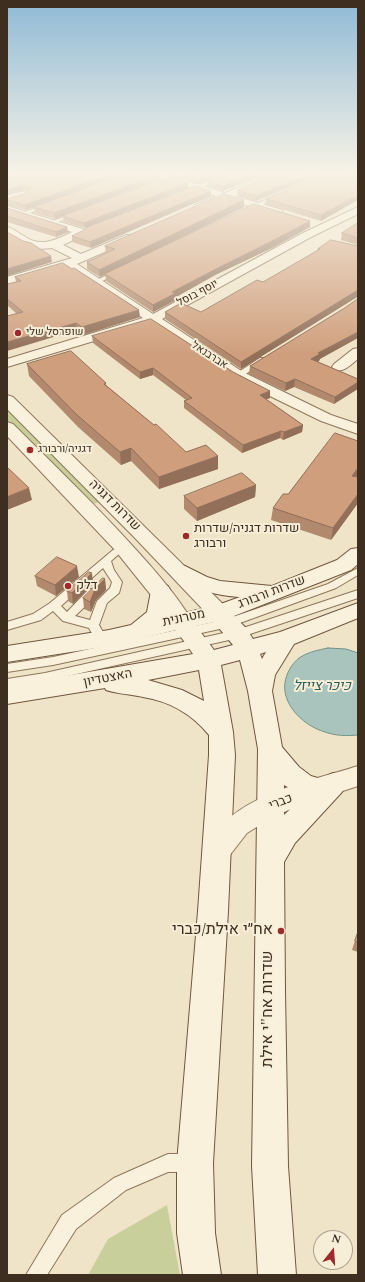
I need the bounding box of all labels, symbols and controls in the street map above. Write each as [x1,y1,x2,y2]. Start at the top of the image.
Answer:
street label: יוסף בוסל [175,278,221,310]
place label: שופרסל שלי [26,326,83,340]
marker: שופרסל שלי [13,328,23,338]
street label: אברבנאל [188,339,230,373]
place label: דגניה/ורבורג [38,443,92,457]
marker: דגניה/ורבורג [25,445,35,455]
street label: שדרות דגניה [85,477,143,535]
place label: שדרות דגניה/שדרות ורבורג [194,521,299,552]
marker: שדרות דגניה/שדרות ורבורג [181,531,191,541]
street label: שדרות ורבורג [236,573,308,613]
place label: דלק [76,578,98,594]
marker: דלק [63,581,73,591]
street label: מטרונית [161,607,207,631]
street label: האצטדיון [82,667,134,691]
water label: כיכר צייזל [293,679,351,695]
street label: כברי [267,791,295,815]
place label: אח״י אילת/כברי [172,921,273,941]
marker: אח״י אילת/כברי [276,926,286,936]
street label: שדרות אח"י אילת [259,951,279,1067]
north arrow [313,1230,353,1270]
text: N [330,1230,343,1248]

